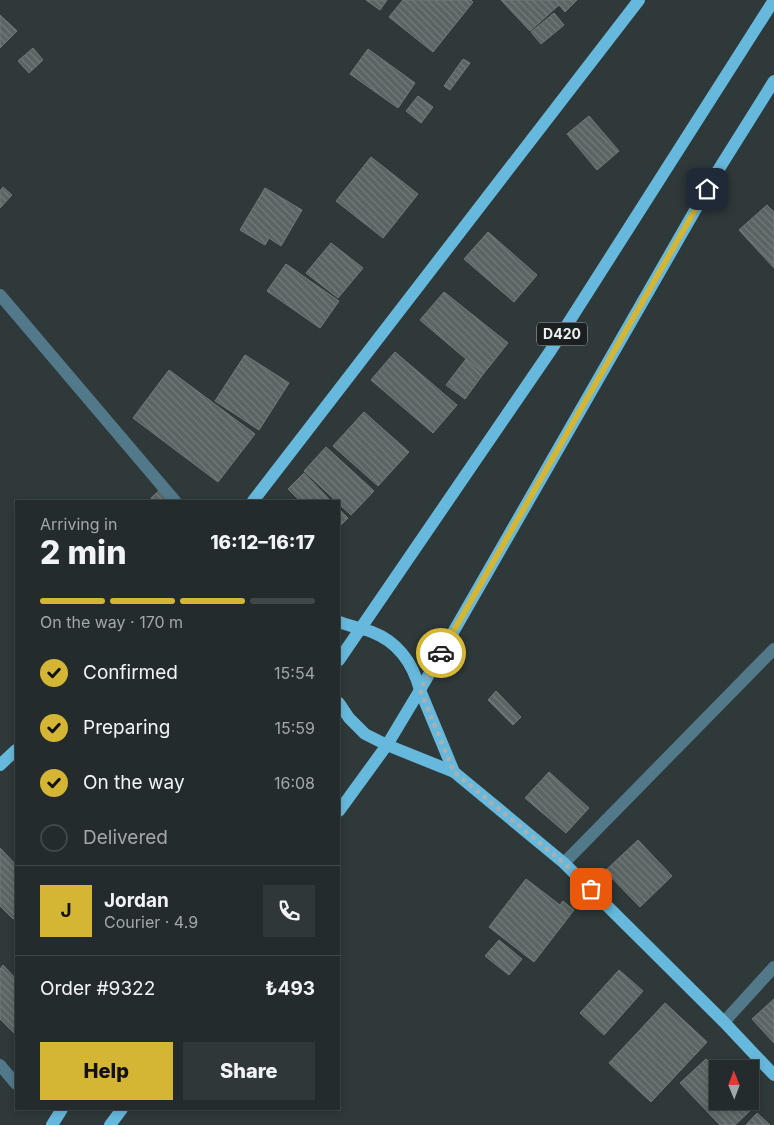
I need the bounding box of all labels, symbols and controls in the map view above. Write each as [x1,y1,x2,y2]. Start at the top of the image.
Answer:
pin [686,168,728,210]
icon: home [693,175,721,203]
road number: D420 [537,322,587,346]
text: Arriving in [40,514,117,534]
text: 16:12–16:17 [210,531,315,554]
text: 2 min [40,533,126,572]
text: On the way · 170 m [40,612,183,632]
courier [416,628,466,678]
icon: car [427,639,455,667]
icon: check [40,659,68,687]
text: Confirmed [83,661,178,684]
text: 15:54 [274,663,315,683]
icon: check [40,714,68,742]
text: Preparing [83,716,170,739]
text: 15:59 [275,718,315,738]
icon: check [40,769,68,797]
text: On the way [83,771,185,794]
text: 16:08 [274,773,315,793]
text: Delivered [83,826,168,849]
pin [570,868,612,910]
icon: bag [577,875,605,903]
button: phone [263,885,315,937]
text: Jordan [104,889,169,912]
text: J [60,899,72,922]
text: Courier · 4.9 [104,912,198,932]
text: Order #9322 [40,977,155,1000]
text: ₺493 [265,977,315,1000]
button: Help [40,1042,173,1100]
button: Share [183,1042,315,1100]
north arrow [709,1060,759,1110]
map controls [709,1060,759,1110]

